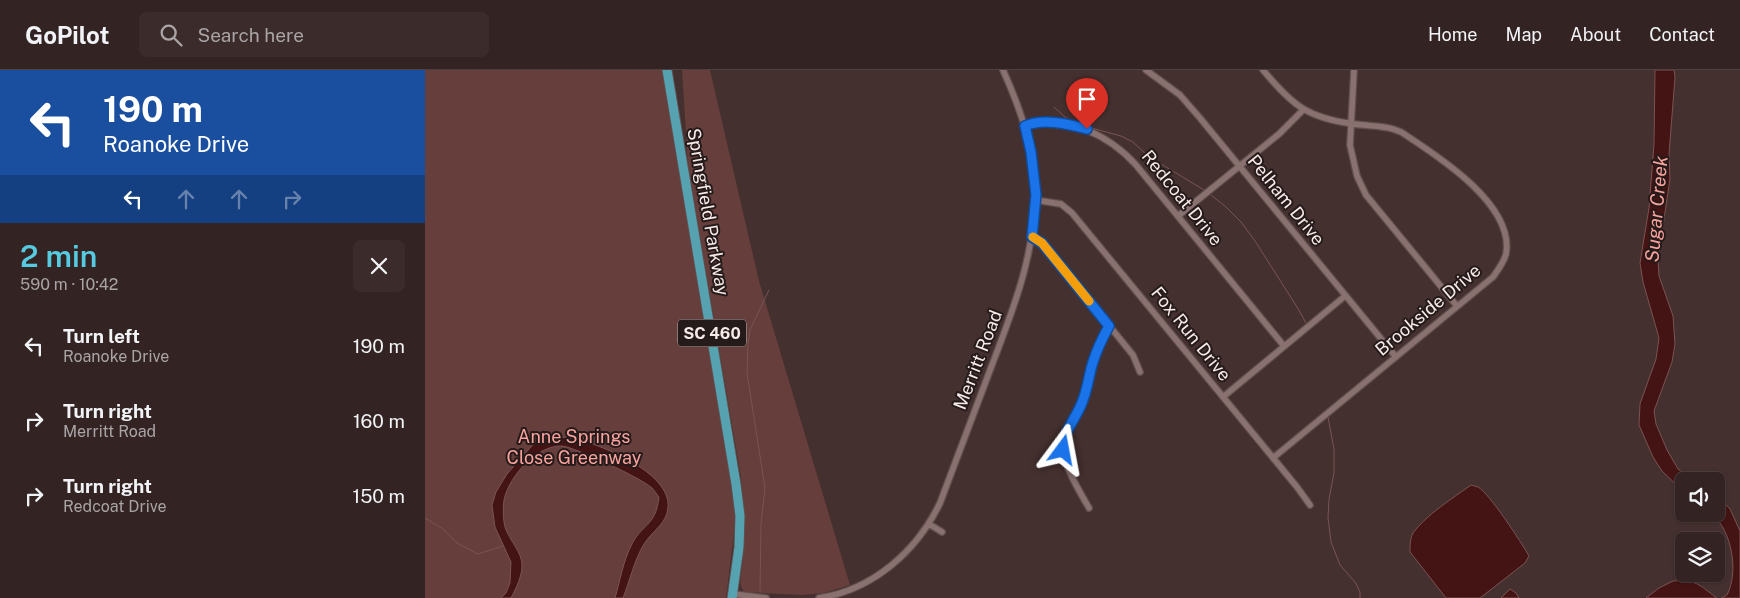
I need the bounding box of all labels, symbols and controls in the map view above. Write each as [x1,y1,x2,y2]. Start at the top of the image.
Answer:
search box [139,12,489,57]
text: GoPilot [25,21,109,49]
icon: search [157,21,185,49]
text: Search here [197,24,304,46]
text: Home [1428,24,1478,45]
text: Map [1506,24,1542,45]
text: About [1570,24,1621,45]
text: Contact [1649,24,1715,45]
pin [1066,78,1108,129]
icon: arrive [1073,85,1101,113]
text: 190 m [103,89,203,130]
icon: left [20,90,85,155]
street label: Springfield Parkway [683,127,734,298]
text: Roanoke Drive [103,131,249,157]
street label: Redcoat Drive [1138,146,1227,250]
street label: Pelham Drive [1244,150,1329,249]
water label: Sugar Creek [1640,154,1672,263]
icon: left [119,185,147,213]
icon: ahead [172,185,200,213]
icon: ahead [225,185,253,213]
icon: right [278,185,306,213]
text: 2 min [20,238,97,274]
button: close [353,240,405,292]
street label: Brookside Drive [1371,259,1485,360]
text: 590 m · 10:42 [20,275,118,294]
street label: Fox Run Drive [1147,282,1236,385]
street label: Merritt Road [949,307,1006,412]
road number: SC 460 [678,320,746,346]
text: Turn left [63,325,140,347]
icon: left [20,332,48,360]
text: 190 m [353,335,405,357]
text: Roanoke Drive [63,347,169,366]
text: Turn right [63,400,152,422]
icon: right [20,407,48,435]
text: 160 m [353,410,405,432]
text: Merritt Road [63,422,156,441]
position arrow [1036,423,1088,475]
park label: Anne Springs Close Greenway [507,426,642,468]
map controls [1675,472,1725,582]
button: sound [1675,472,1725,522]
text: Turn right [63,475,152,497]
icon: right [20,482,48,510]
text: 150 m [352,485,405,507]
text: Redcoat Drive [63,497,167,516]
button: layers [1675,532,1725,582]

